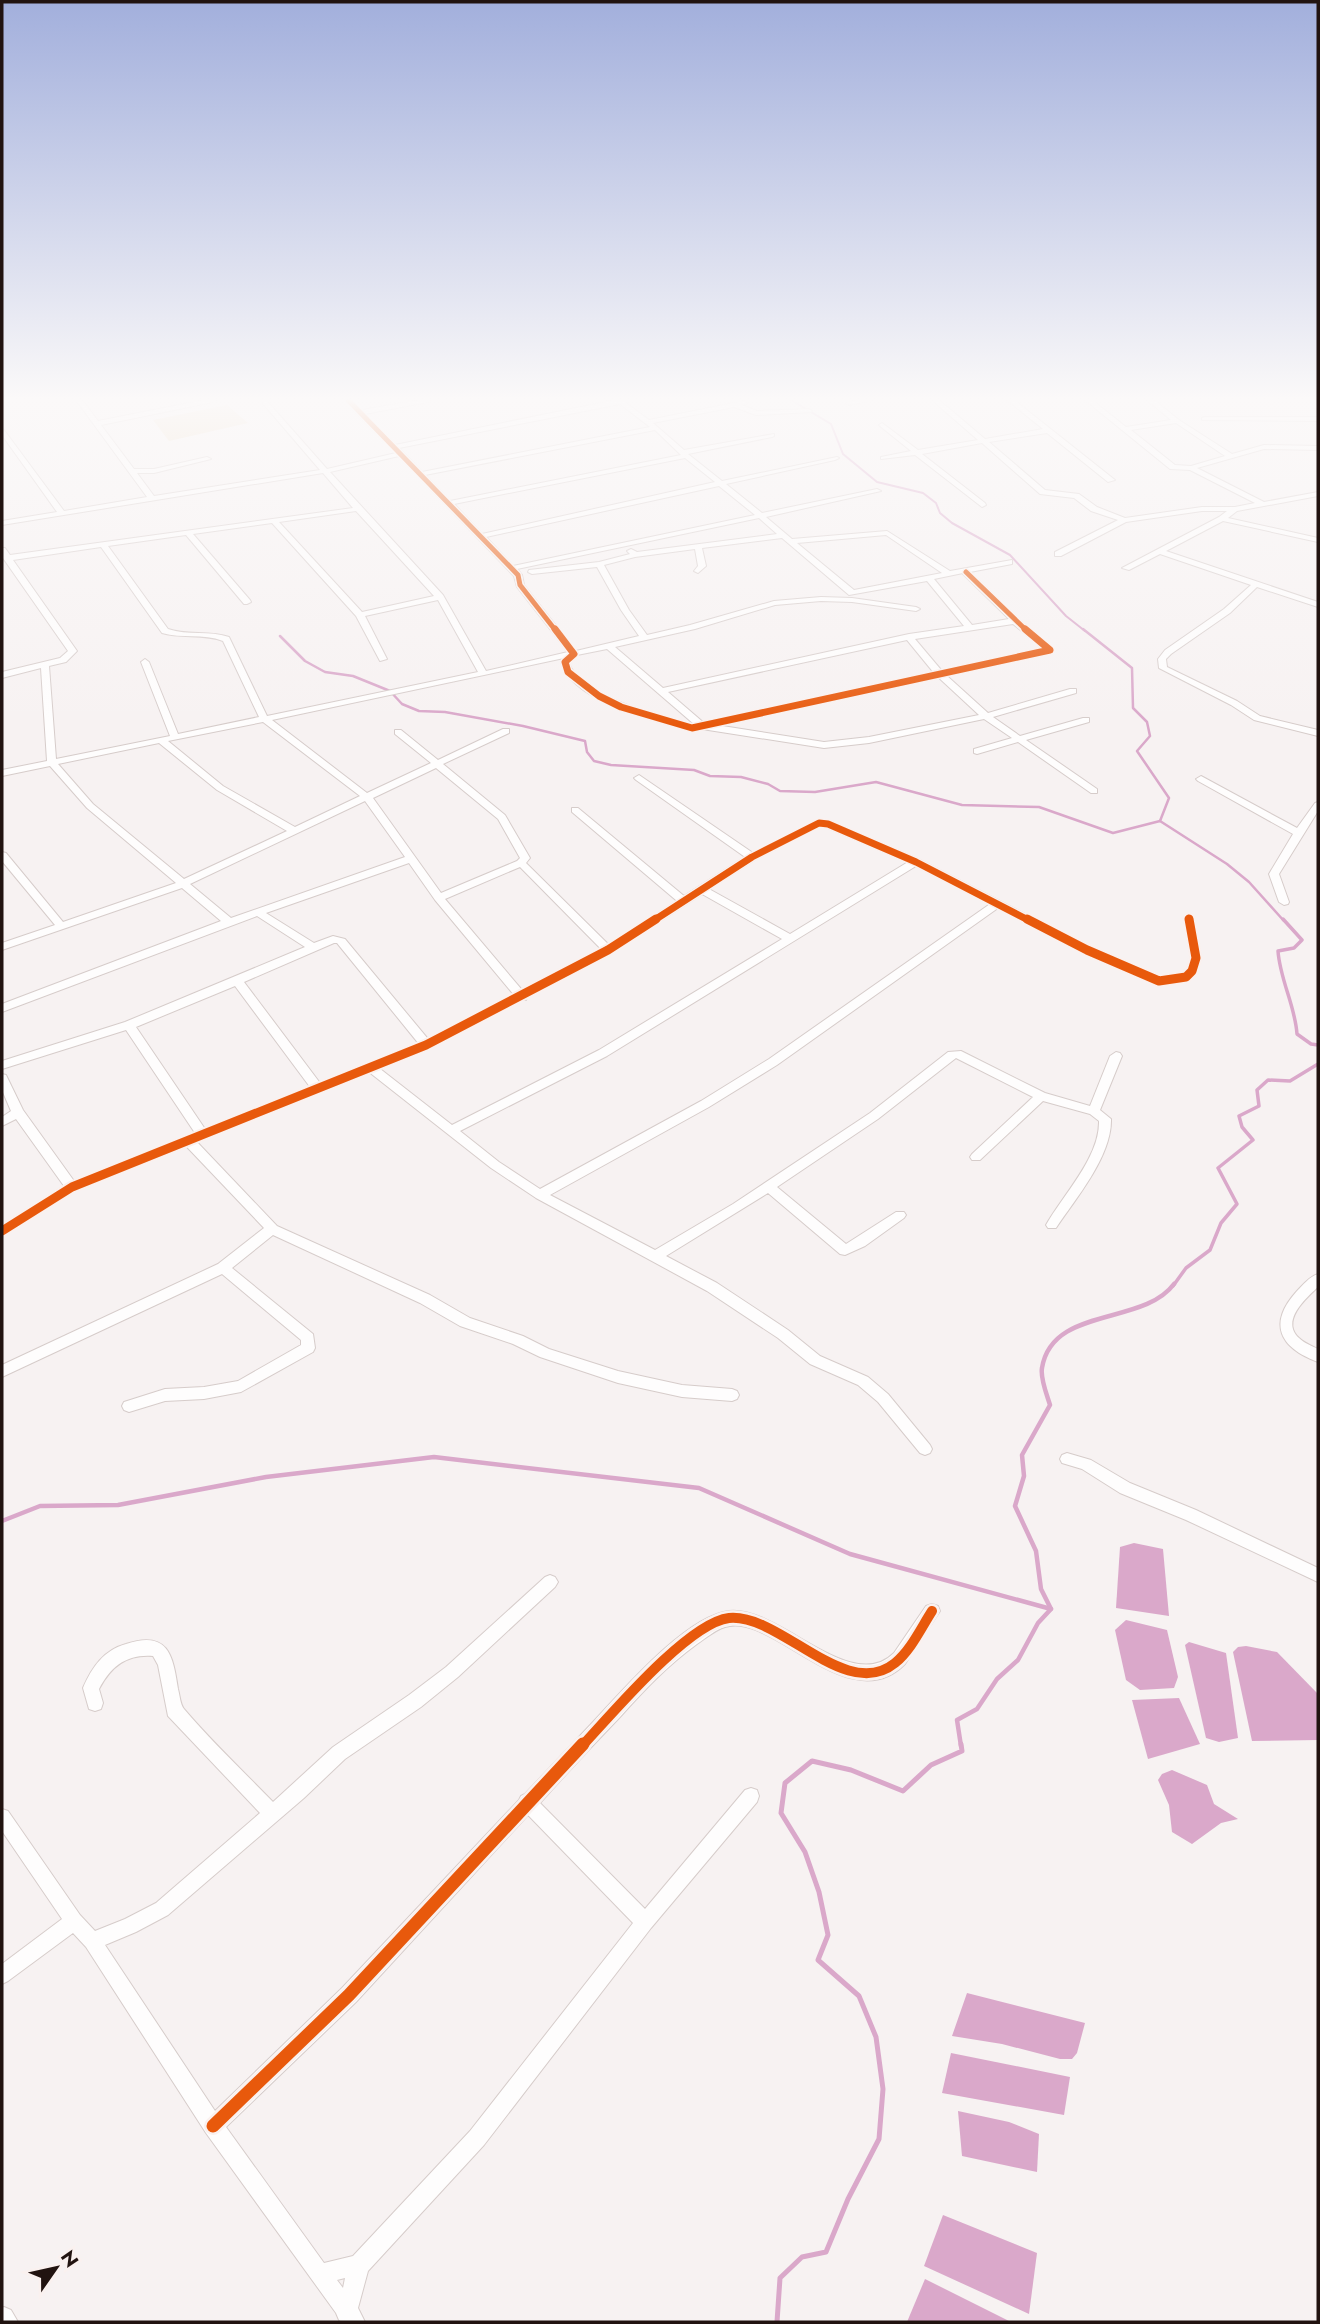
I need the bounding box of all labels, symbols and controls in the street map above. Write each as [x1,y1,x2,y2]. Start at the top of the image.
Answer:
north arrow [21,2233,91,2303]
text: N [54,2245,85,2273]

